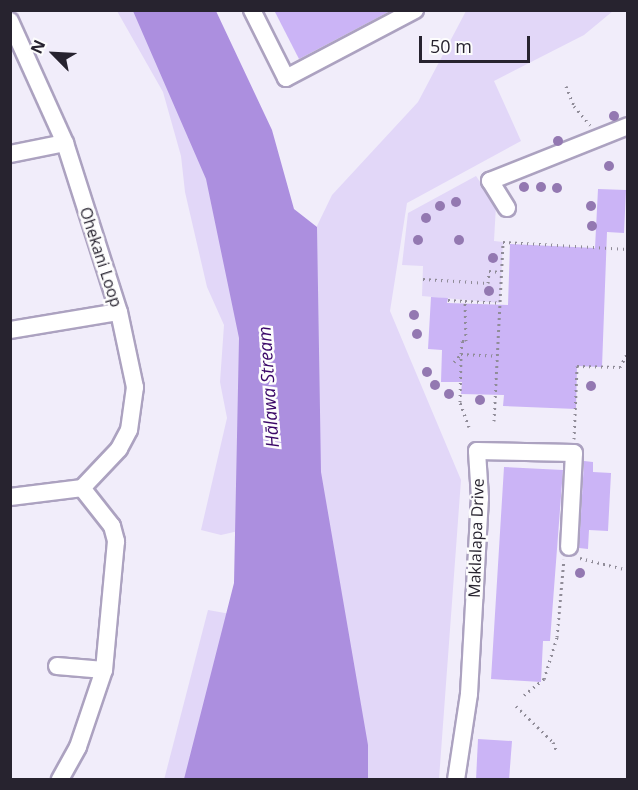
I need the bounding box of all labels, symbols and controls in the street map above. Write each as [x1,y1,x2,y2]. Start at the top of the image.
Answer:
north arrow [24,24,84,84]
scale bar [422,24,533,62]
text: 50 m [430,34,472,58]
text: N [25,36,50,57]
street label: Ohekani Loop [76,205,126,309]
water label: Hālawa Stream [253,325,283,449]
street label: Maklalapa Drive [464,478,488,598]

